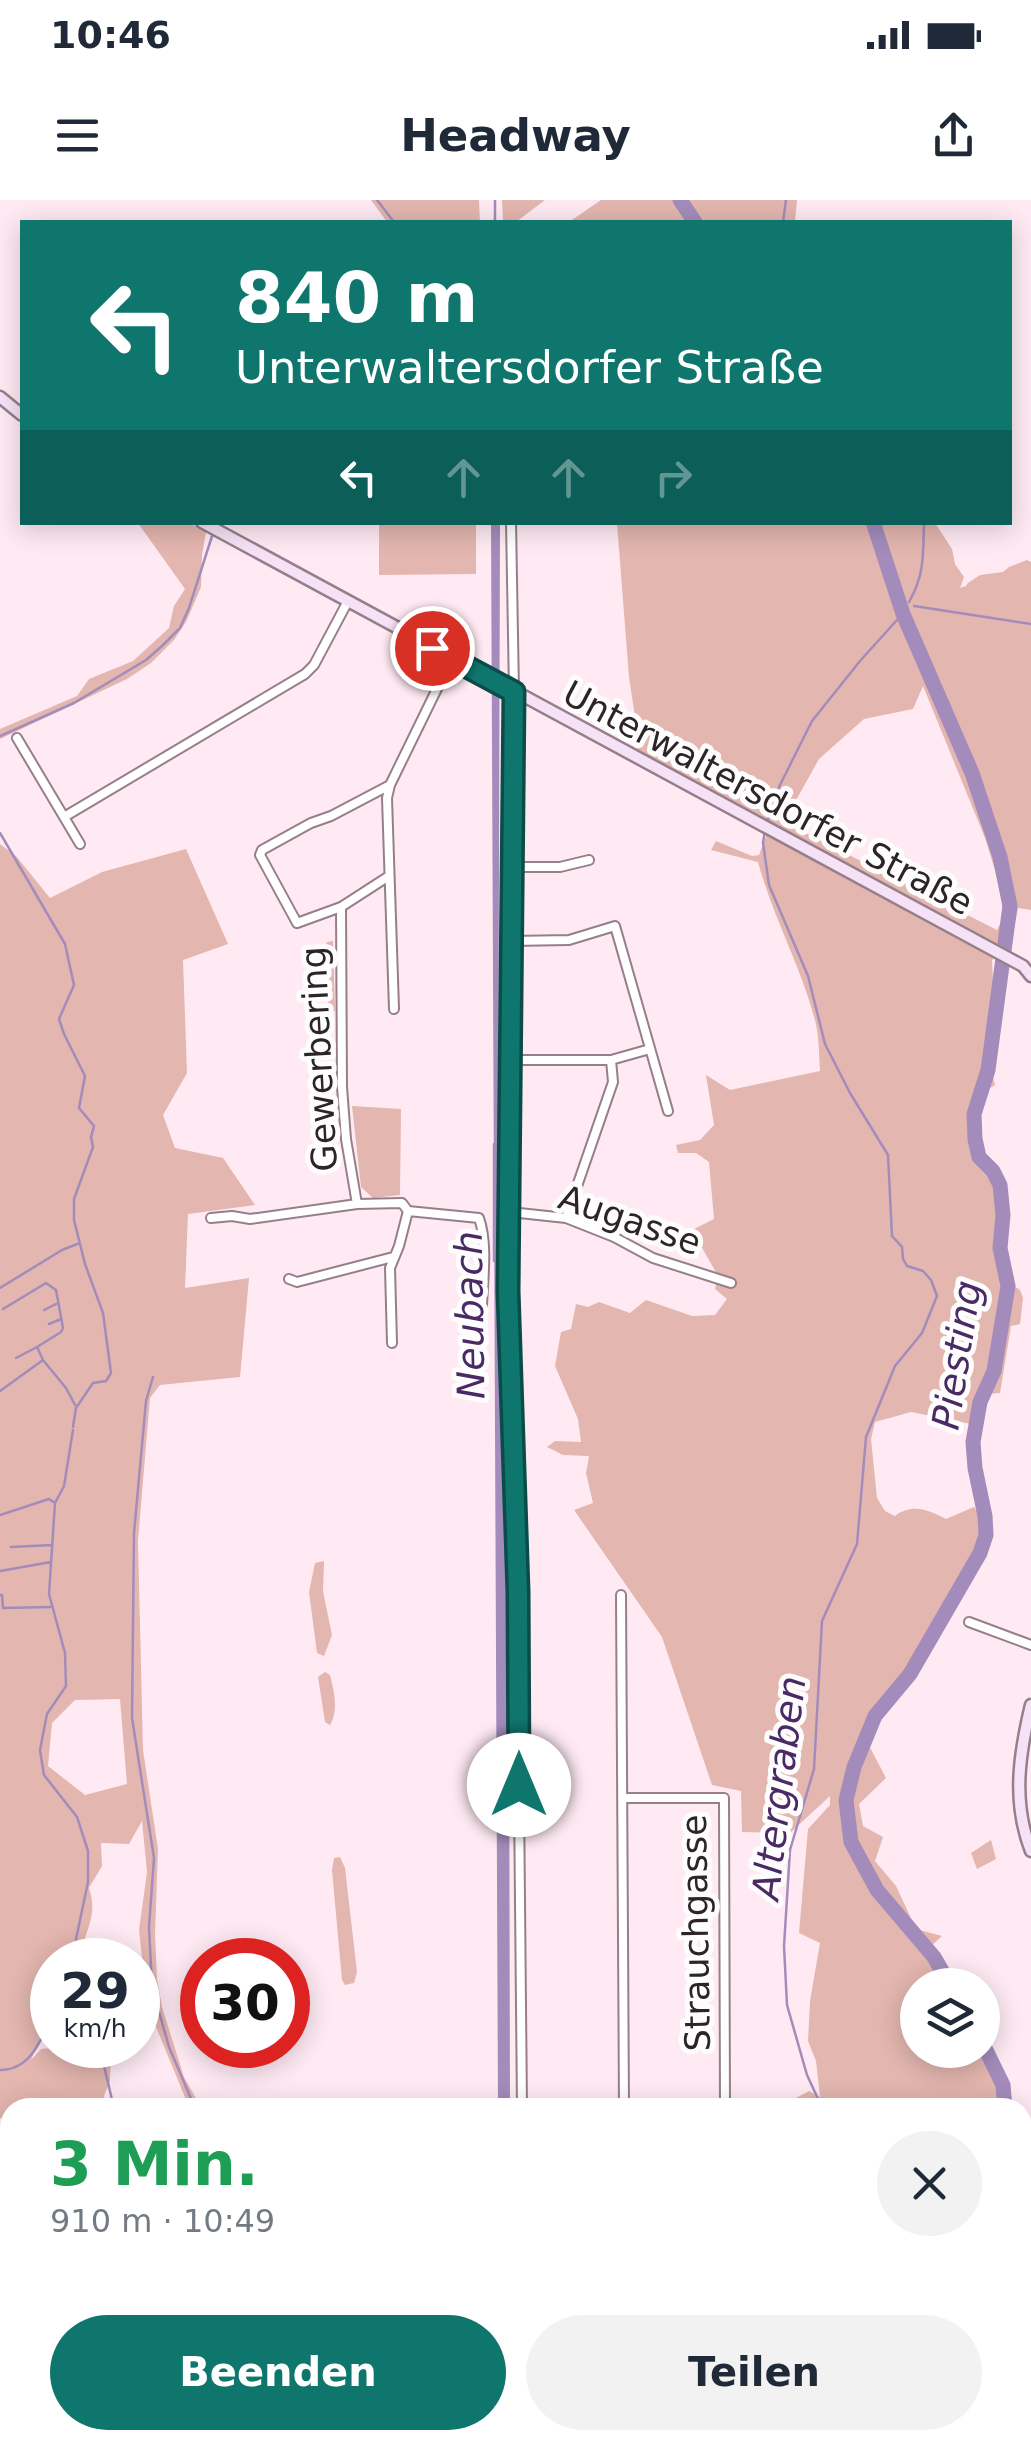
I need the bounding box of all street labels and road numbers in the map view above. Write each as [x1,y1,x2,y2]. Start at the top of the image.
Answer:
street label: Unterwaltersdorfer Straße [556,673,980,923]
street label: Gewerbering [293,945,345,1173]
street label: Augasse [554,1177,706,1263]
street label: Strauchgasse [674,1814,718,2052]

